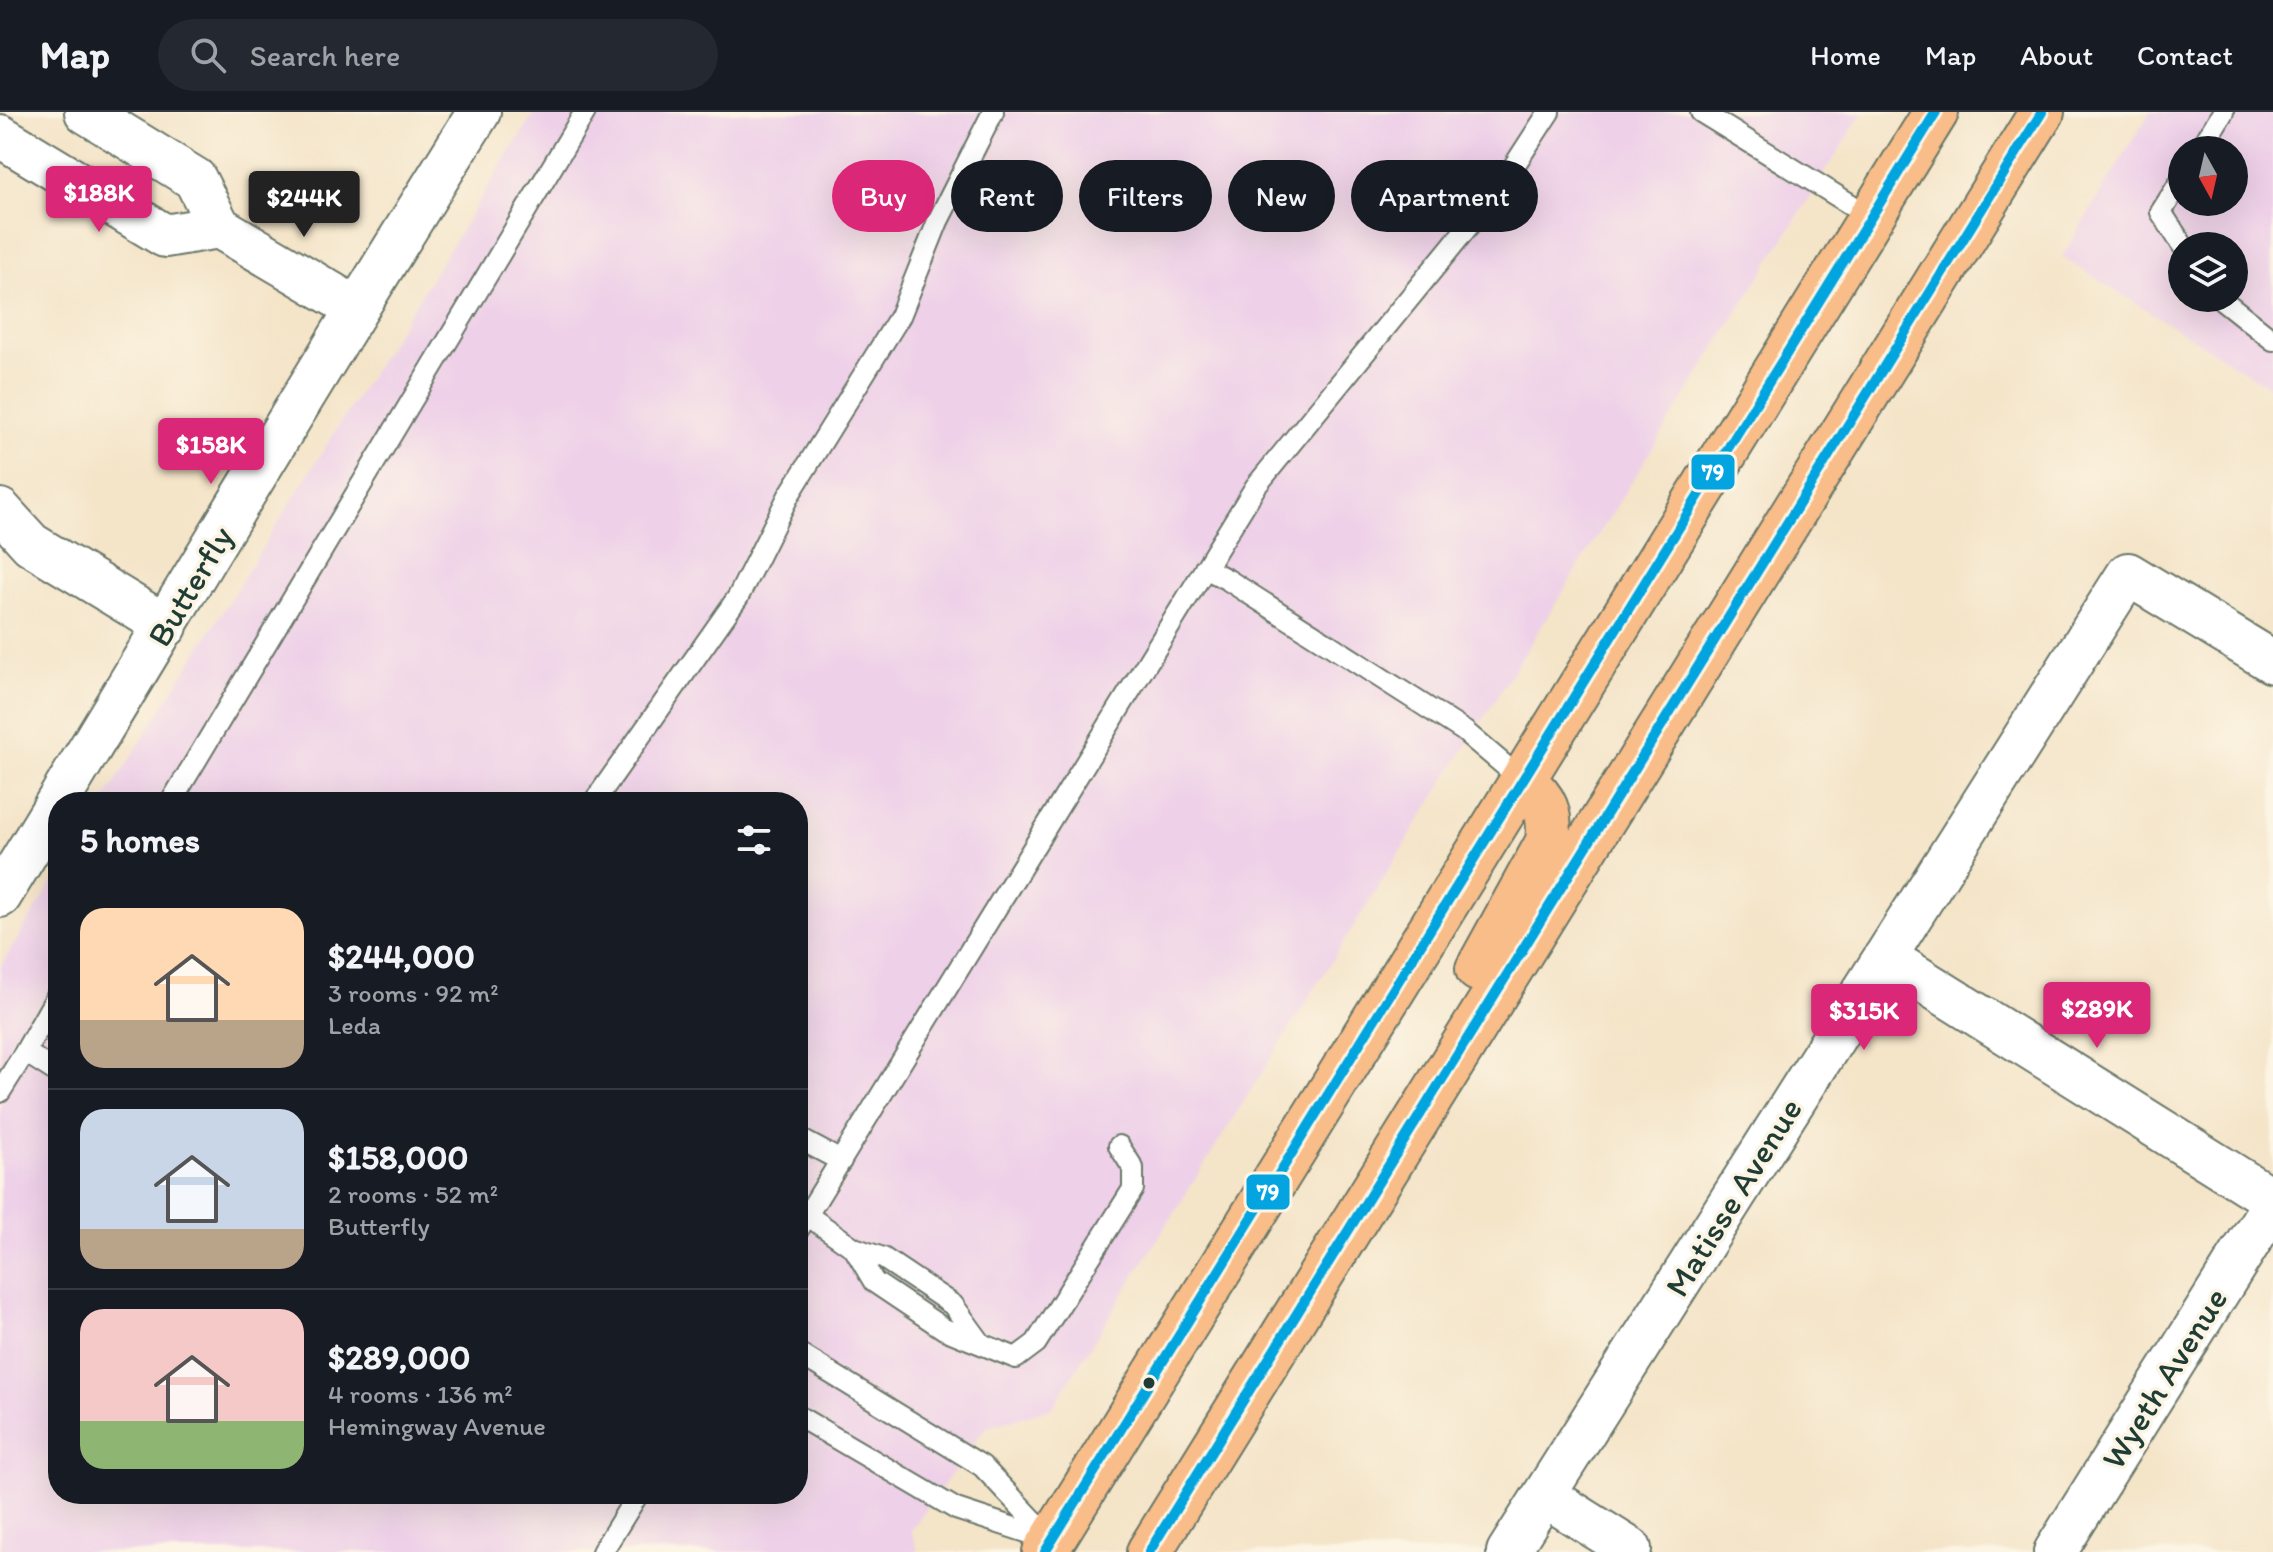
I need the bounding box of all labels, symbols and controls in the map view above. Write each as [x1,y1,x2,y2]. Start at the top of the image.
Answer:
search box [158,19,718,91]
text: Map [40,32,110,78]
icon: search [186,33,230,77]
text: Search here [250,37,400,74]
text: Home [1810,38,1881,72]
text: Map [1925,38,1976,72]
text: About [2020,38,2093,72]
text: Contact [2137,38,2233,72]
north arrow [2168,136,2248,216]
map controls [2168,136,2248,312]
chip: Buy [832,160,935,232]
chip: Rent [951,160,1063,232]
chip: Filters [1079,160,1212,232]
chip: New [1228,160,1335,232]
chip: Apartment [1351,160,1538,232]
pin: $188K [43,166,155,234]
pin: $244K [248,171,360,239]
text: $188K [64,176,134,208]
text: $244K [267,181,341,213]
button: layers [2168,232,2248,312]
pin: $158K [155,418,267,486]
text: $158K [176,428,246,460]
line badge: 79 [1690,453,1736,491]
text: 79 [1701,459,1724,486]
street label: Butterfly [139,519,242,654]
icon: filters [732,818,776,862]
text: 5 homes [80,820,200,861]
text: $244,000 [328,936,475,977]
icon: home [144,940,240,1036]
text: 3 rooms · 92 m² [328,977,499,1009]
pin: $289K [2041,982,2153,1050]
pin: $315K [1808,984,1920,1052]
text: $289K [2061,992,2133,1024]
text: $315K [1829,994,1899,1026]
text: Leda [328,1009,381,1041]
street label: Matisse Avenue [1656,1090,1811,1304]
text: $158,000 [328,1137,468,1178]
icon: home [144,1141,240,1237]
line badge: 79 [1245,1173,1291,1211]
text: 2 rooms · 52 m² [328,1178,498,1210]
text: 79 [1256,1179,1279,1206]
text: Butterfly [328,1210,430,1242]
street label: Wyeth Avenue [2093,1280,2236,1476]
text: $289,000 [328,1337,470,1378]
icon: home [144,1341,240,1437]
unlabelled marker [1141,1375,1157,1391]
text: 4 rooms · 136 m² [328,1378,513,1410]
text: Hemingway Avenue [328,1410,546,1442]

